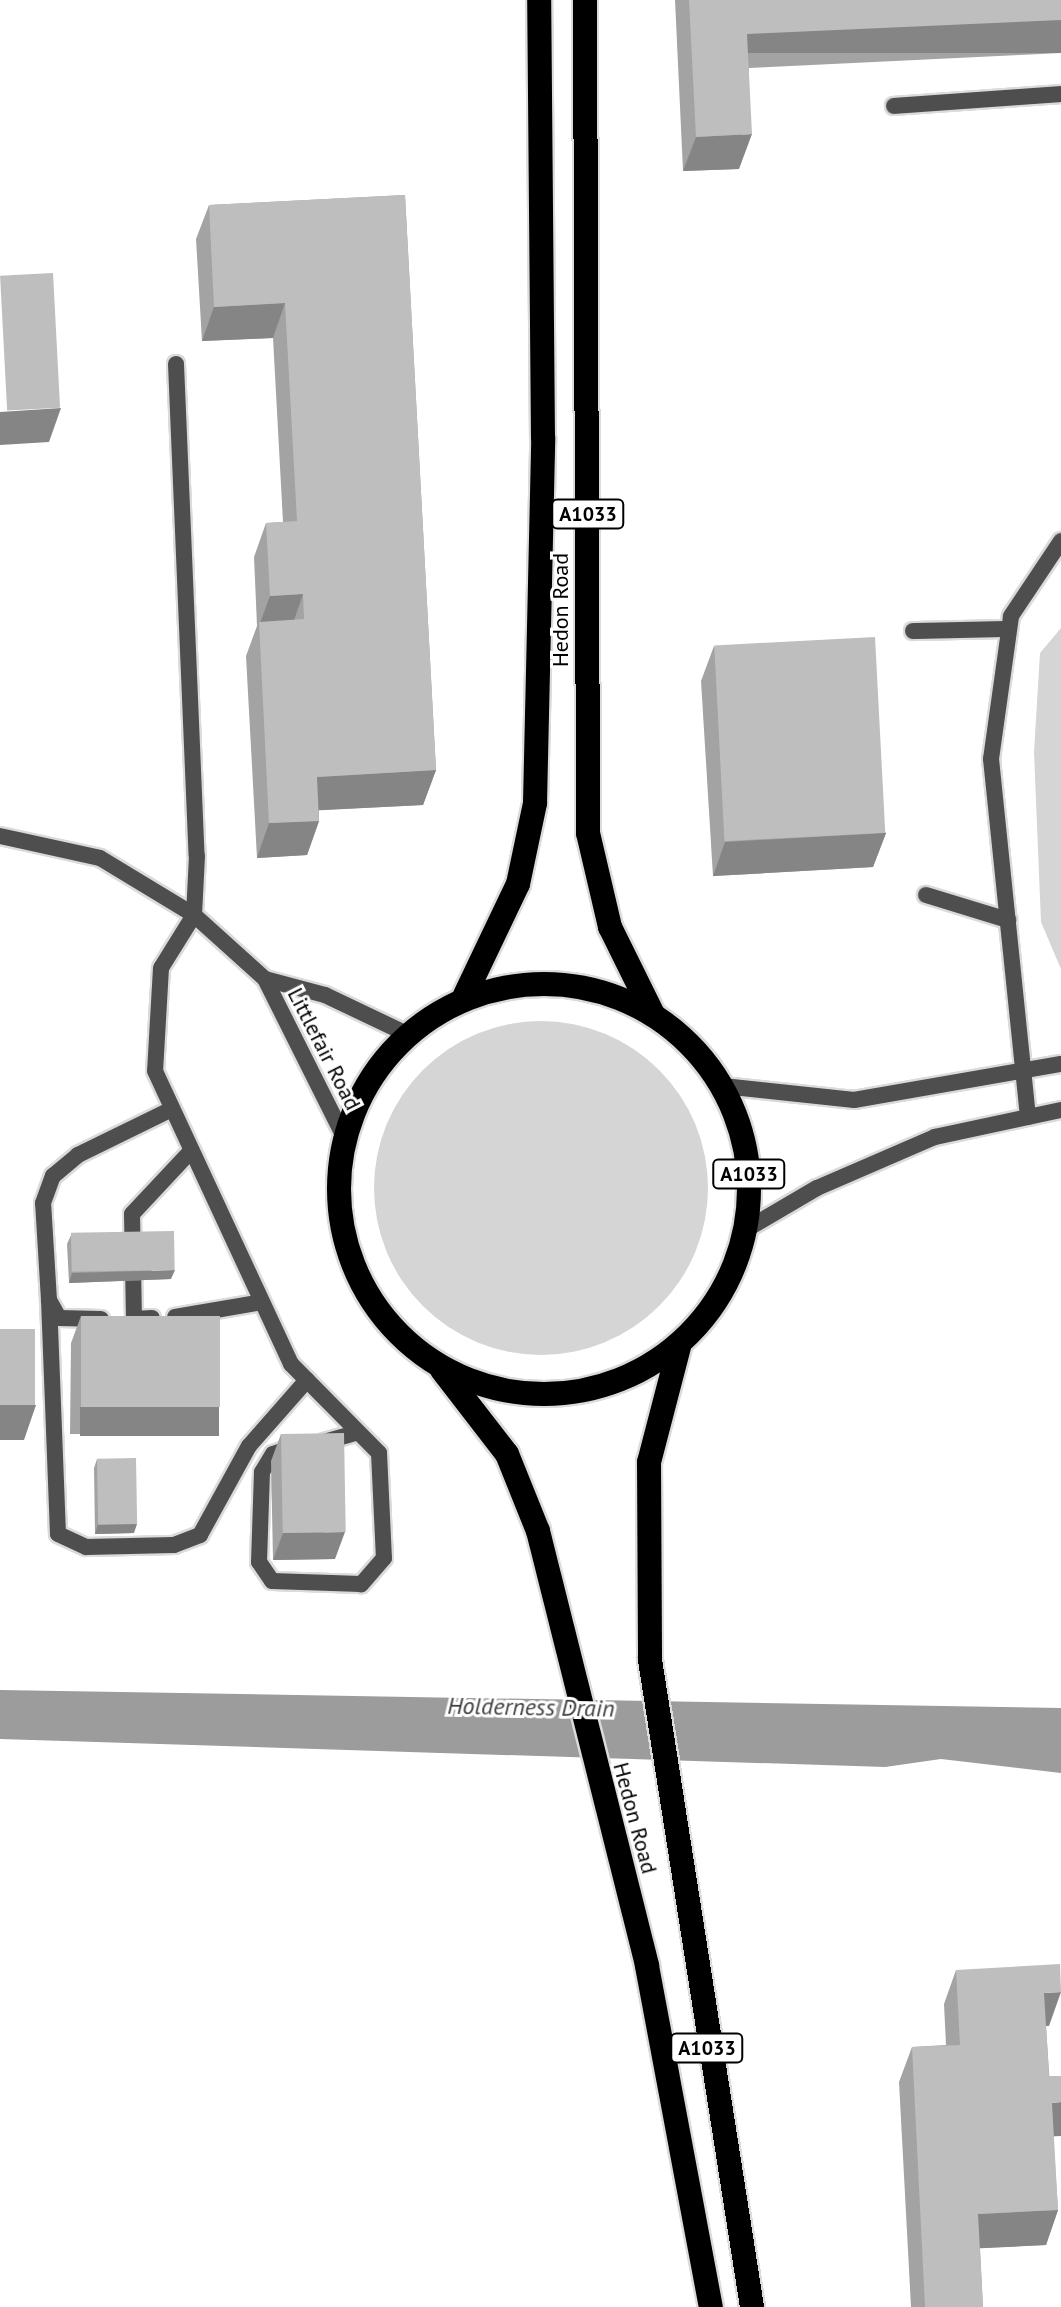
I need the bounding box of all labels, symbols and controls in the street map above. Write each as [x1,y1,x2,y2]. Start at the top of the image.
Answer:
road number: A1033 [550,498,626,530]
street label: Hedon Road [548,553,574,667]
street label: Littlefair Road [282,984,366,1114]
road number: A1033 [711,1158,787,1190]
water label: Holderness Drain [447,1691,615,1723]
street label: Hedon Road [607,1759,663,1877]
road number: A1033 [669,2032,745,2064]

